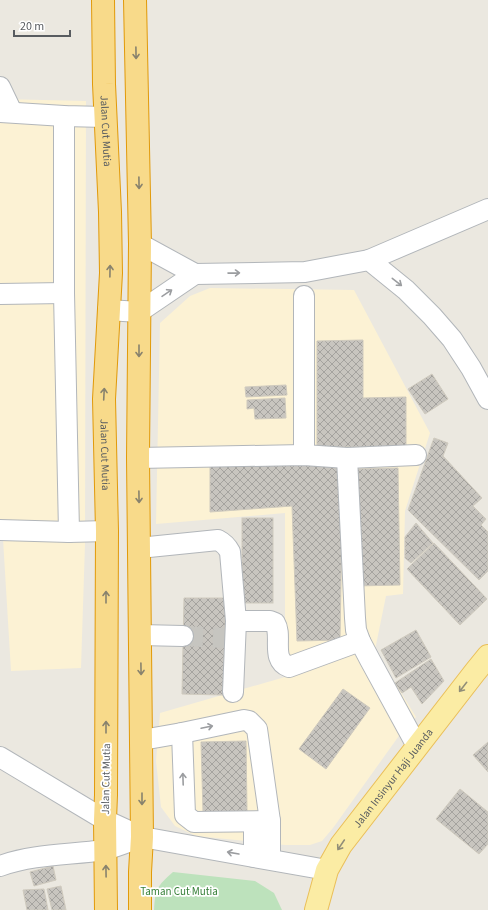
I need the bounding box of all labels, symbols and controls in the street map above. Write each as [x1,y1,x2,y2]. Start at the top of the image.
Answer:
scale bar [14,12,70,38]
text: 20 m [20,18,44,35]
one-way arrow [132,46,140,59]
street label: Jalan Cut Mutia [97,95,115,167]
one-way arrow [135,176,142,189]
one-way arrow [107,265,114,278]
one-way arrow [227,269,240,277]
one-way arrow [392,278,403,287]
one-way arrow [161,289,172,297]
one-way arrow [135,344,143,357]
one-way arrow [100,388,108,401]
street label: Jalan Cut Mutia [97,419,114,491]
one-way arrow [135,490,143,503]
one-way arrow [102,591,110,604]
one-way arrow [137,662,145,675]
one-way arrow [459,681,467,692]
one-way arrow [102,721,110,734]
one-way arrow [201,723,214,731]
street label: Jalan Insinyur Haji Juanda [350,725,436,831]
street label: Jalan Cut Mutia [98,743,114,815]
one-way arrow [180,773,187,786]
one-way arrow [138,792,146,805]
one-way arrow [337,839,345,851]
one-way arrow [227,849,240,857]
one-way arrow [102,865,110,878]
park label: Taman Cut Mutia [140,884,218,899]

